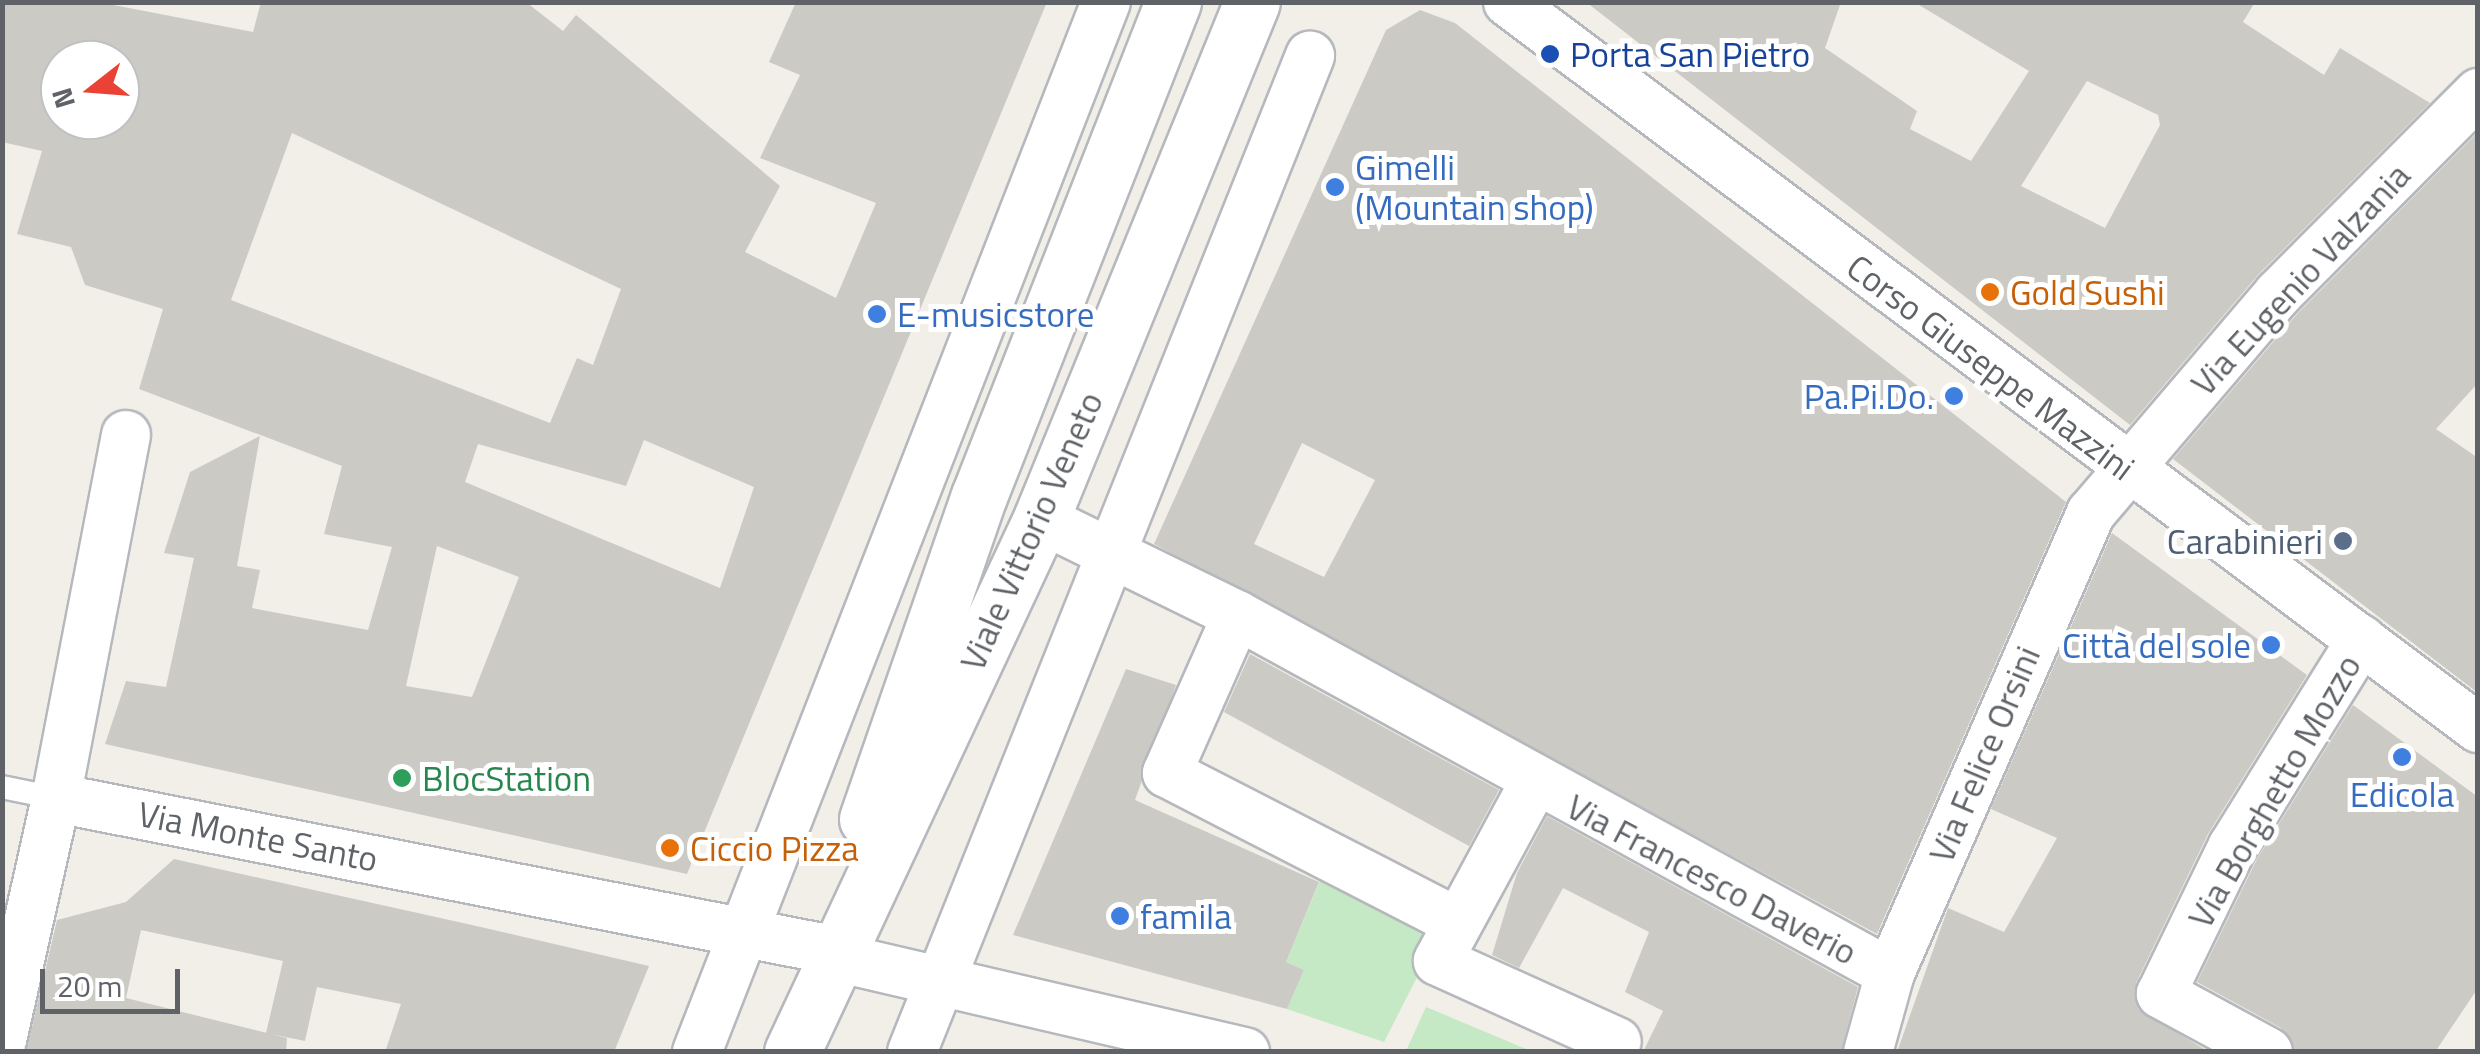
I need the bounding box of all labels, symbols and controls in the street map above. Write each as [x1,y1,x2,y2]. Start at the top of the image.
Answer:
place label: Porta San Pietro [1570,33,1810,75]
north arrow [40,40,140,140]
marker: Porta San Pietro [1539,43,1561,65]
text: N [39,83,86,114]
place label: Gimelli (Mountain shop) [1355,146,1594,228]
street label: Via Eugenio Valzania [2182,154,2418,404]
marker: Gimelli (Mountain shop) [1324,176,1346,198]
street label: Corso Giuseppe Mazzini [1839,245,2143,489]
place label: Gold Sushi [2010,271,2165,313]
marker: Gold Sushi [1979,281,2001,303]
place label: E-musicstore [897,293,1094,335]
marker: E-musicstore [866,303,888,325]
place label: Pa.Pi.Do. [1804,375,1934,417]
street label: Viale Vittorio Veneto [951,385,1111,677]
marker: Pa.Pi.Do. [1943,385,1965,407]
place label: Carabinieri [2167,520,2323,562]
marker: Carabinieri [2332,530,2354,552]
place label: Città del sole [2062,624,2251,666]
marker: Città del sole [2260,634,2282,656]
street label: Via Felice Orsini [1920,640,2048,868]
street label: Via Borghetto Mozzo [2179,647,2369,935]
marker: Edicola [2391,746,2413,768]
place label: BlocStation [422,757,591,799]
marker: BlocStation [391,767,413,789]
place label: Edicola [2350,773,2454,815]
street label: Via Francesco Daverio [1560,785,1864,973]
street label: Via Monte Santo [135,792,381,880]
place label: Ciccio Pizza [690,827,859,869]
marker: Ciccio Pizza [659,837,681,859]
place label: famila [1140,895,1232,937]
marker: famila [1109,905,1131,927]
scale bar [45,949,185,1011]
text: 20 m [57,963,122,1009]

